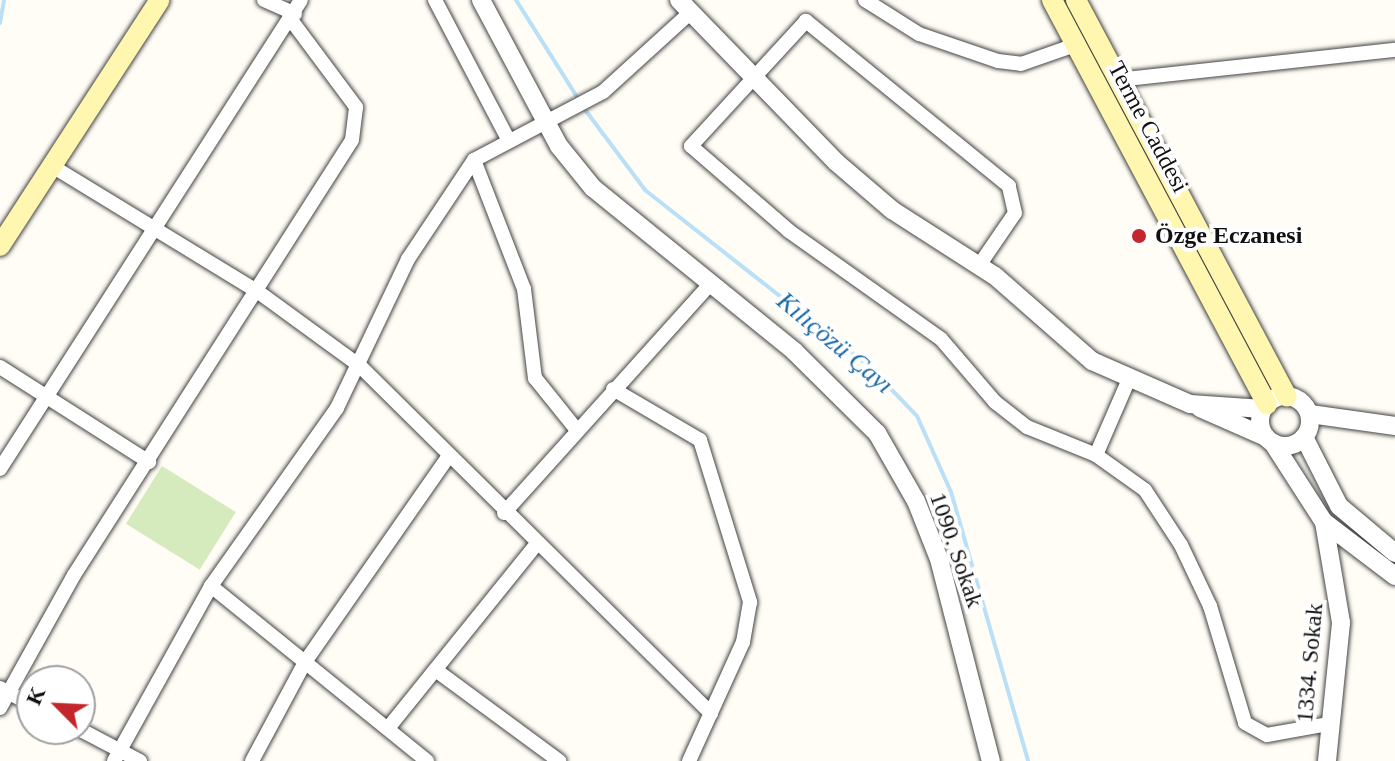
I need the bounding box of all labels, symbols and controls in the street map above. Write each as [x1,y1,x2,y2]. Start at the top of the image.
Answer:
street label: Terme Caddesi [1101,57,1195,197]
place label: Özge Eczanesi [1155,222,1302,250]
marker: Özge Eczanesi [1130,227,1148,245]
water label: Kılıçözü Çayı [770,285,900,401]
street label: 1090. Sokak [923,489,989,611]
street label: 1334. Sokak [1290,602,1330,724]
north arrow [16,665,96,745]
text: K [21,683,50,709]

